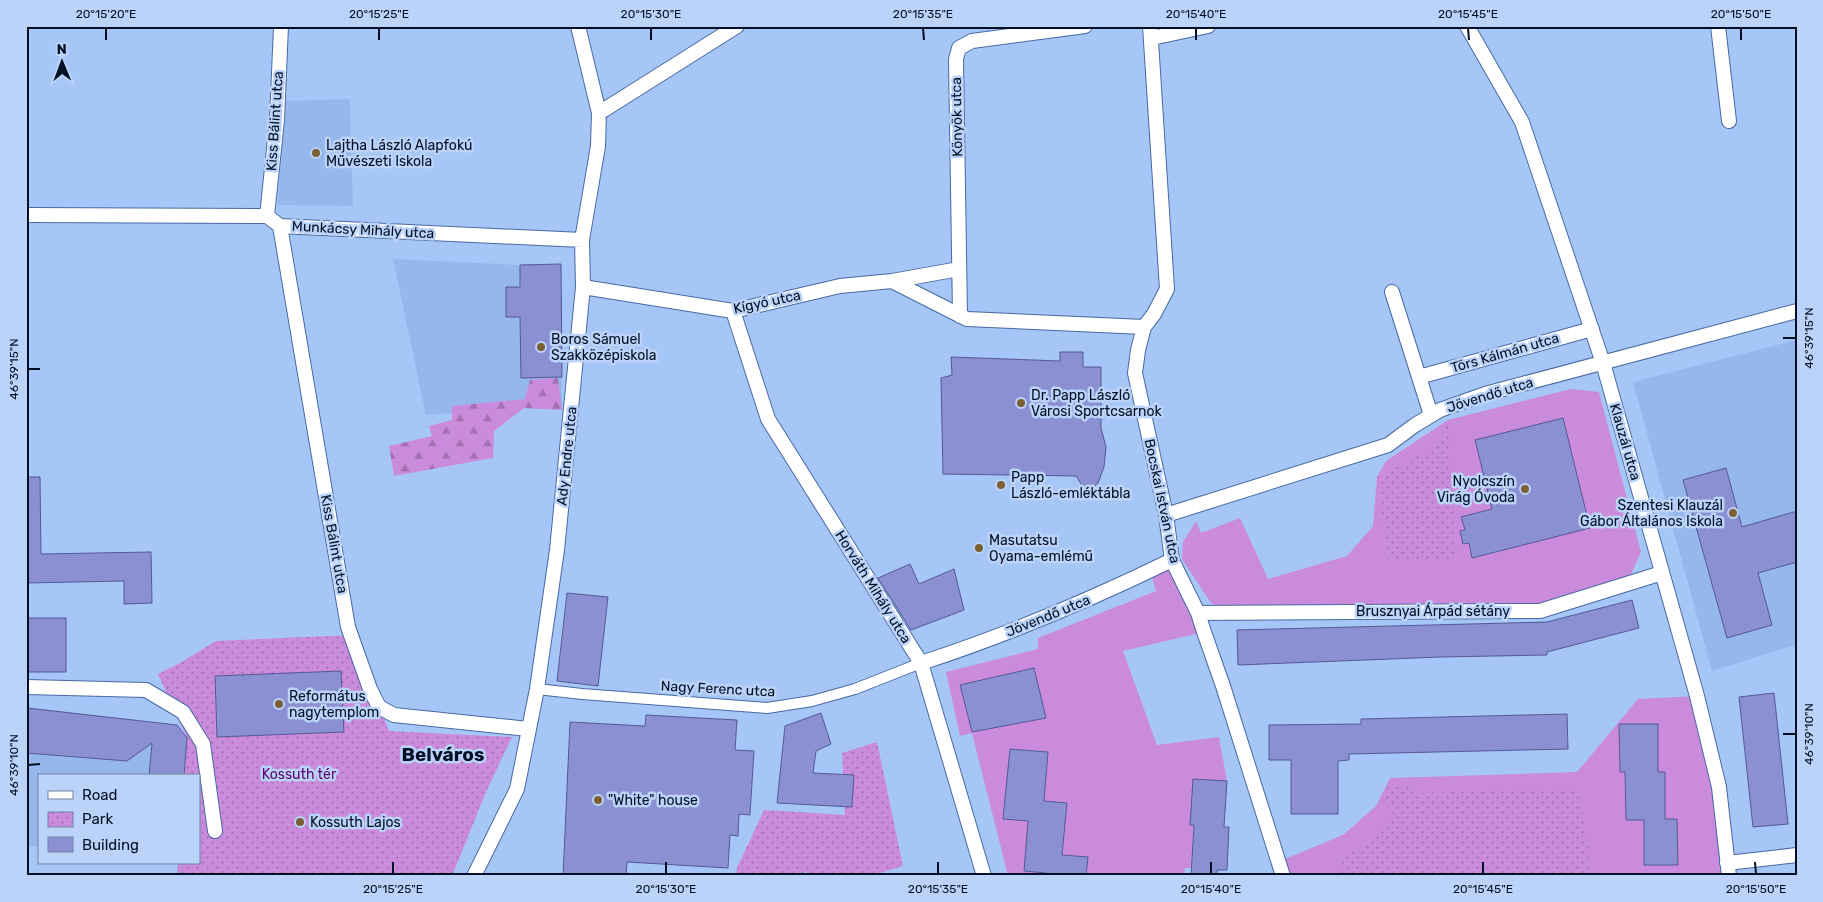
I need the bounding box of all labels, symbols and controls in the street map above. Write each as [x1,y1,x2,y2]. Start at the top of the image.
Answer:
text: 20°15'20"E [76,7,136,21]
text: 20°15'25"E [349,7,409,21]
text: 20°15'30"E [621,7,681,21]
text: 20°15'35"E [893,7,953,21]
text: 20°15'40"E [1166,7,1226,21]
text: 20°15'45"E [1438,7,1498,21]
text: 20°15'50"E [1711,7,1771,21]
north arrow [38,38,88,88]
text: N [57,41,67,58]
street label: Kiss Bálint utca [263,71,287,171]
street label: Könyök utca [948,77,966,157]
place label: Lajtha László Alapfokú Művészeti Iskola [326,137,473,170]
marker: Lajtha László Alapfokú Művészeti Iskola [310,147,322,159]
street label: Munkácsy Mihály utca [291,218,435,242]
street label: Kígyó utca [732,287,802,317]
text: 46°39'15"N [1802,307,1816,369]
street label: Törs Kálmán utca [1449,329,1561,377]
place label: Boros Sámuel Szakközépiskola [551,331,656,364]
text: 46°39'15"N [7,338,21,400]
marker: Boros Sámuel Szakközépiskola [535,341,547,353]
street label: Jövendő utca [1445,374,1535,416]
place label: Dr. Papp László Városi Sportcsarnok [1031,387,1163,420]
marker: Dr. Papp László Városi Sportcsarnok [1015,397,1027,409]
street label: Klauzál utca [1606,402,1644,482]
street label: Ady Endre utca [553,406,581,506]
street label: Bocskai István utca [1141,437,1183,565]
place label: Papp László-emléktábla [1011,469,1131,502]
place label: Nyolcszín Virág Óvoda [1437,473,1515,506]
marker: Papp László-emléktábla [995,479,1007,491]
marker: Nyolcszín Virág Óvoda [1519,483,1531,495]
street label: Kiss Bálint utca [317,493,351,595]
place label: Szentesi Klauzál Gábor Általános Iskola [1580,497,1723,530]
marker: Szentesi Klauzál Gábor Általános Iskola [1727,507,1739,519]
street label: Horváth Mihály utca [831,527,915,647]
place label: Masutatsu Oyama-emlémű [989,532,1093,565]
marker: Masutatsu Oyama-emlémű [973,542,985,554]
street label: Jövendő utca [1003,591,1093,641]
street label: Brusznyai Árpád sétány [1356,602,1510,620]
street label: Nagy Ferenc utca [660,678,776,700]
place label: Református nagytemplom [289,688,379,721]
marker: Református nagytemplom [273,698,285,710]
text: 46°39'10"N [1802,703,1816,765]
text: 46°39'10"N [7,734,21,796]
district label: Belváros [402,743,484,766]
park label: Kossuth tér [262,766,337,783]
legend [38,774,200,864]
text: Road [82,786,118,804]
place label: "White" house [608,792,698,809]
marker: "White" house [592,794,604,806]
text: Park [82,810,113,828]
place label: Kossuth Lajos [310,814,401,831]
marker: Kossuth Lajos [294,816,306,828]
text: Building [82,836,139,854]
text: 20°15'25"E [363,882,423,896]
text: 20°15'30"E [636,882,696,896]
text: 20°15'35"E [908,882,968,896]
text: 20°15'40"E [1181,882,1241,896]
text: 20°15'45"E [1453,882,1513,896]
text: 20°15'50"E [1726,882,1786,896]

